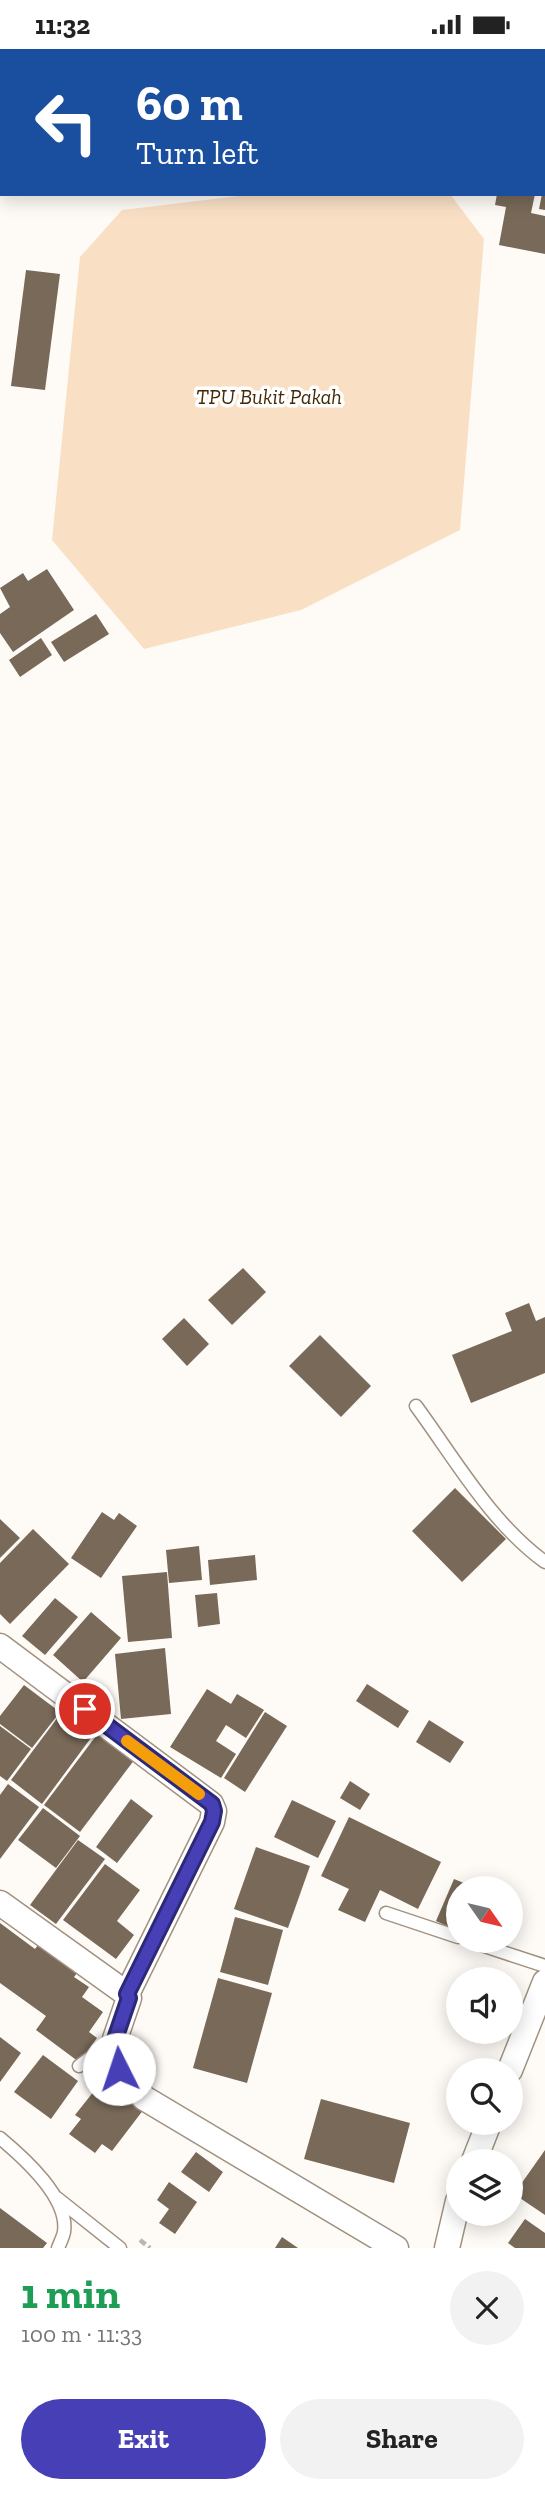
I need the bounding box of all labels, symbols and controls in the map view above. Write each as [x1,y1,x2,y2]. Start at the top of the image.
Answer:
text: 11:32 [35,9,90,41]
text: 60 m [136,74,243,133]
icon: left [21,77,112,168]
text: Turn left [136,134,258,172]
park label: TPU Bukit Pakah [196,384,342,409]
pin [55,1679,115,1739]
icon: arrive [66,1690,104,1728]
north arrow [446,1876,523,1953]
map controls [446,1876,523,2226]
button: sound [446,1967,523,2044]
position arrow [82,2032,156,2106]
button: search [446,2058,523,2135]
button: layers [446,2149,523,2226]
text: 1 min [21,2268,120,2319]
button: close [450,2271,524,2345]
text: 100 m · 11:33 [21,2320,142,2348]
button: Exit [21,2399,266,2479]
button: Share [280,2399,524,2479]

